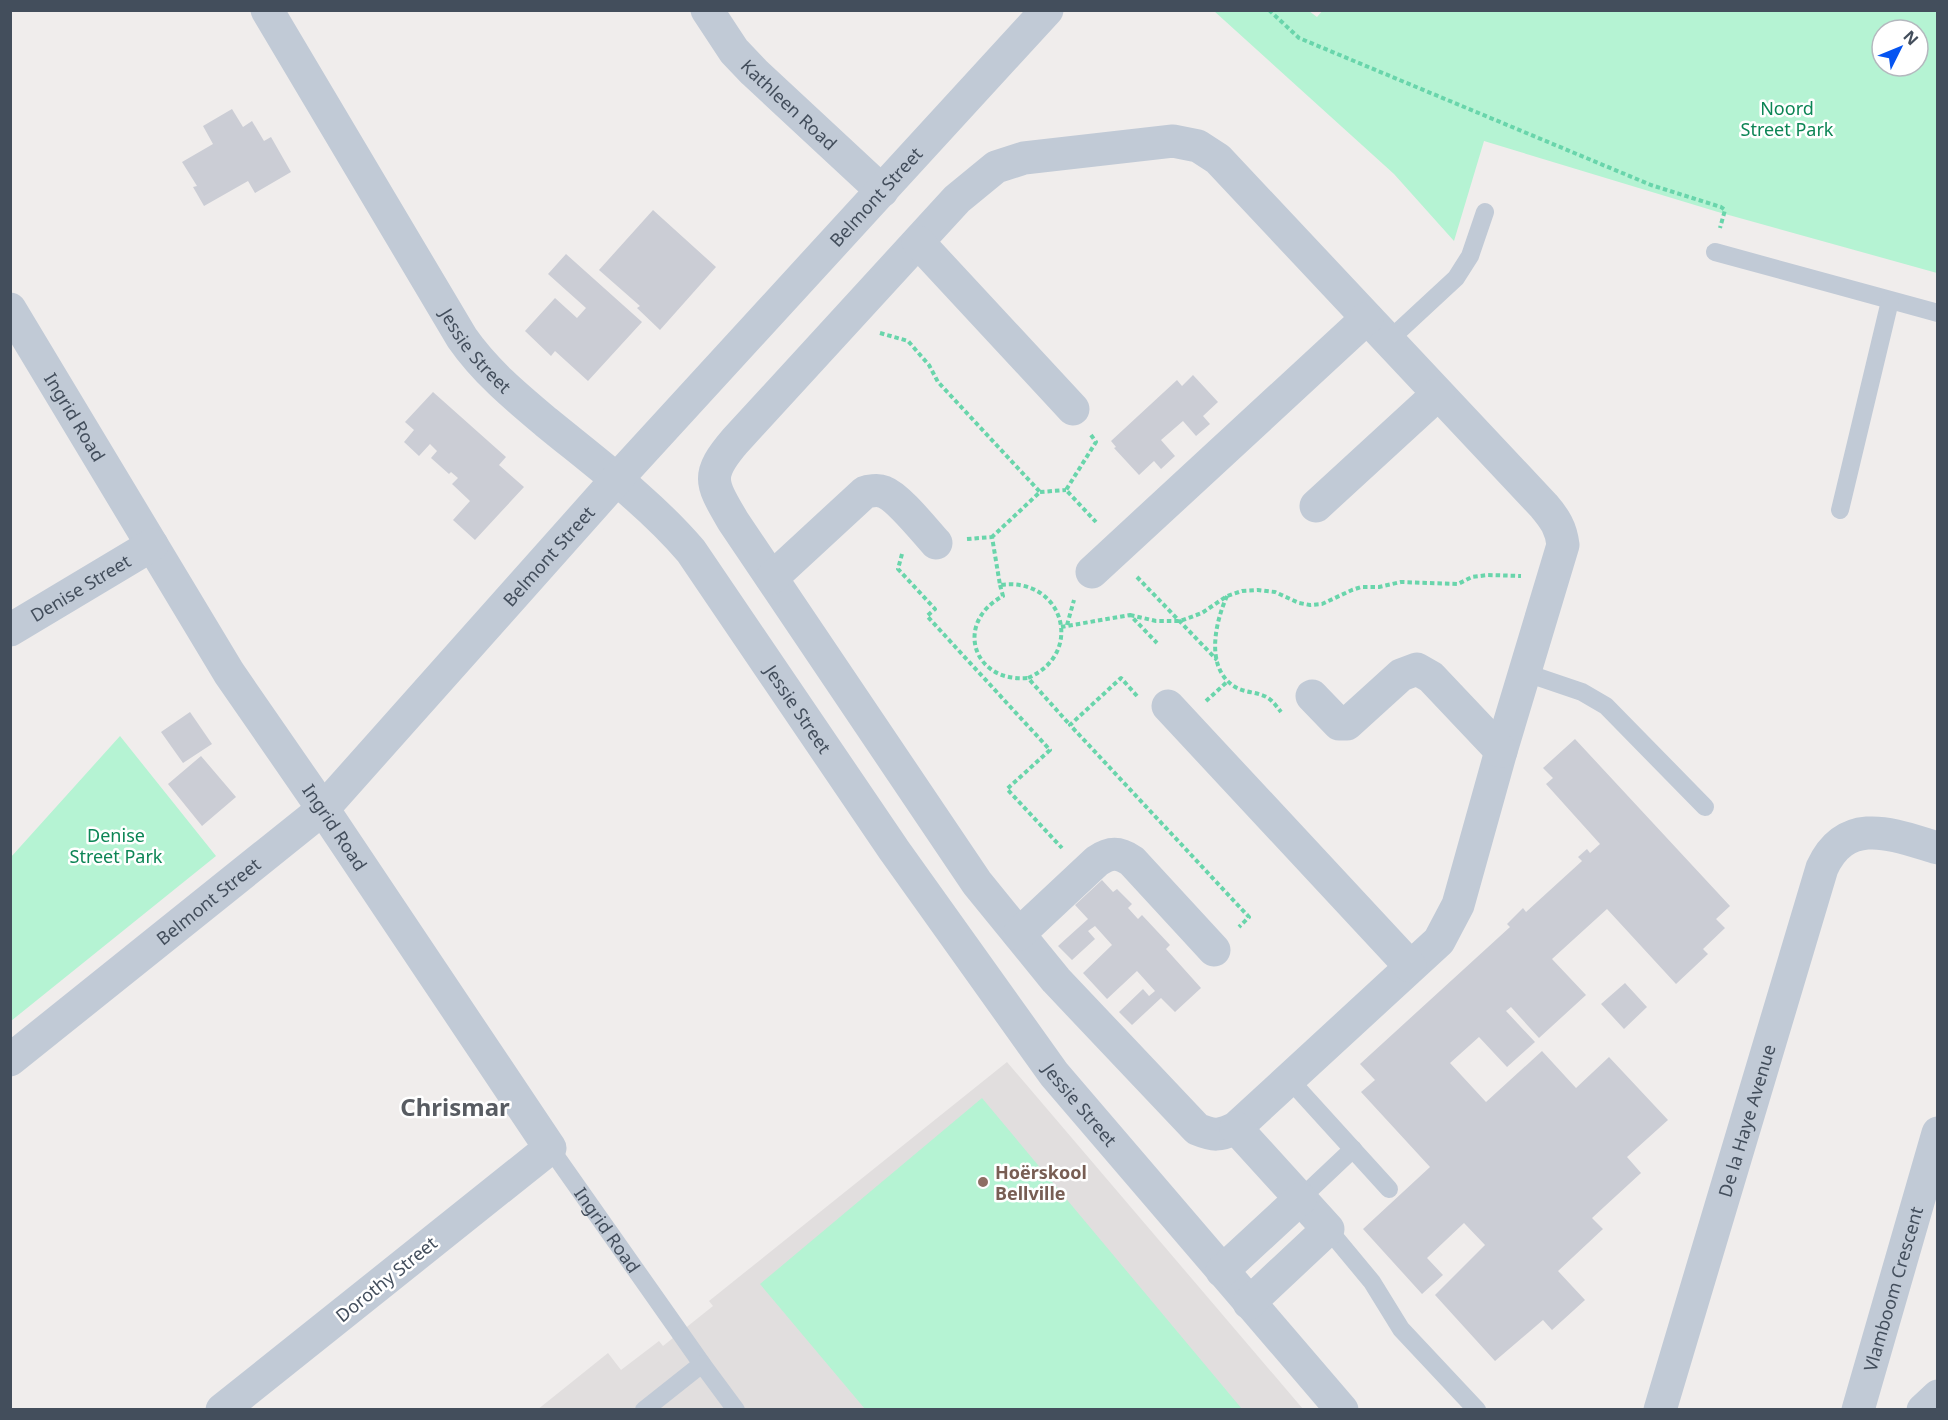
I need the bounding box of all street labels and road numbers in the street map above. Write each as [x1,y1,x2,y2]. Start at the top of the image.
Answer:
street label: Kathleen Road [736,54,842,155]
street label: Belmont Street [824,142,928,252]
street label: Jessie Street [434,302,517,399]
street label: Ingrid Road [39,368,111,466]
street label: Belmont Street [497,500,600,611]
street label: Denise Street [26,548,135,627]
street label: Jessie Street [759,658,837,758]
street label: Ingrid Road [297,779,373,875]
street label: Belmont Street [151,852,266,950]
street label: De la Haye Avenue [1712,1041,1781,1200]
street label: Jessie Street [1037,1057,1123,1152]
street label: Ingrid Road [569,1182,646,1277]
street label: Vlamboom Crescent [1858,1203,1928,1374]
street label: Dorothy Street [330,1230,442,1327]

